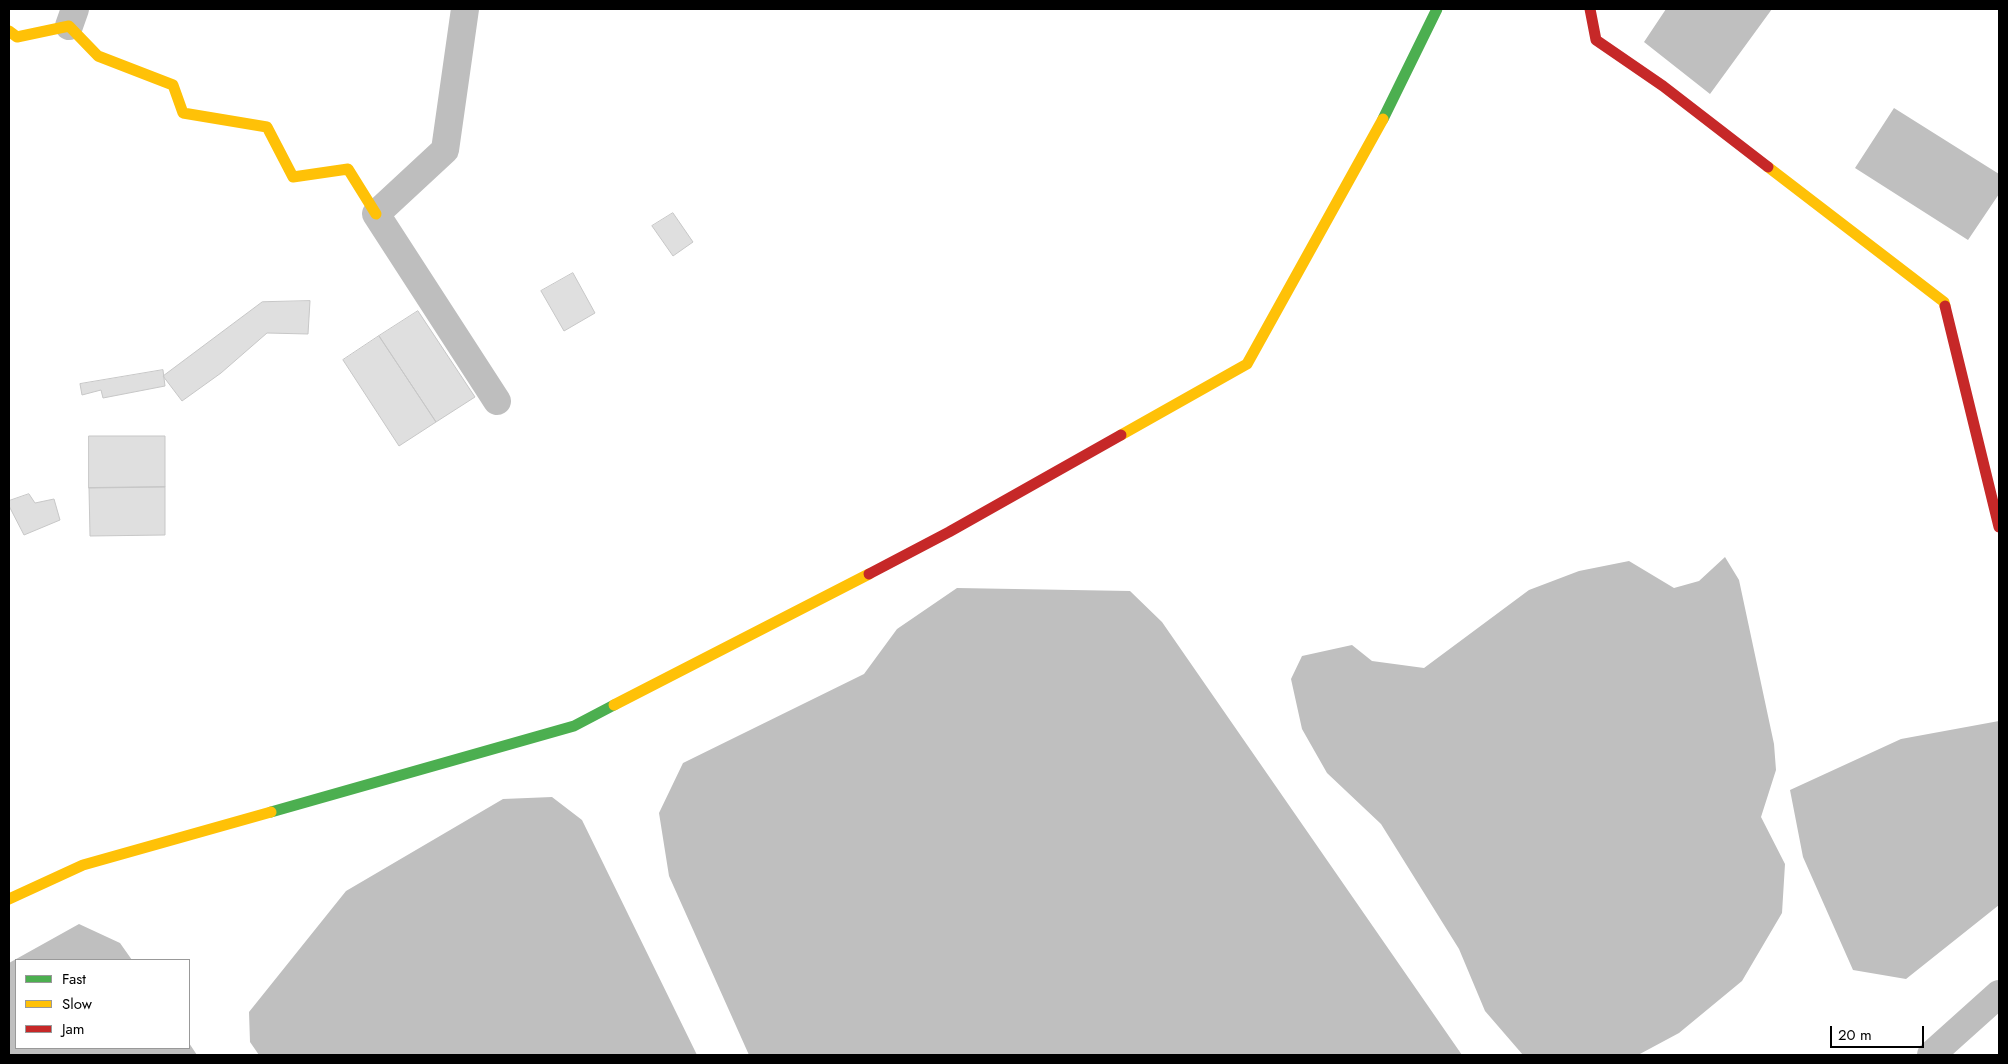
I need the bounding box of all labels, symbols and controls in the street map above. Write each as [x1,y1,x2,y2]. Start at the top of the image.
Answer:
legend [15,959,190,1049]
text: Fast [62,968,86,990]
text: Slow [62,993,92,1015]
scale bar [1833,1016,1927,1048]
text: Jam [62,1018,85,1040]
text: 20 m [1838,1024,1872,1046]

